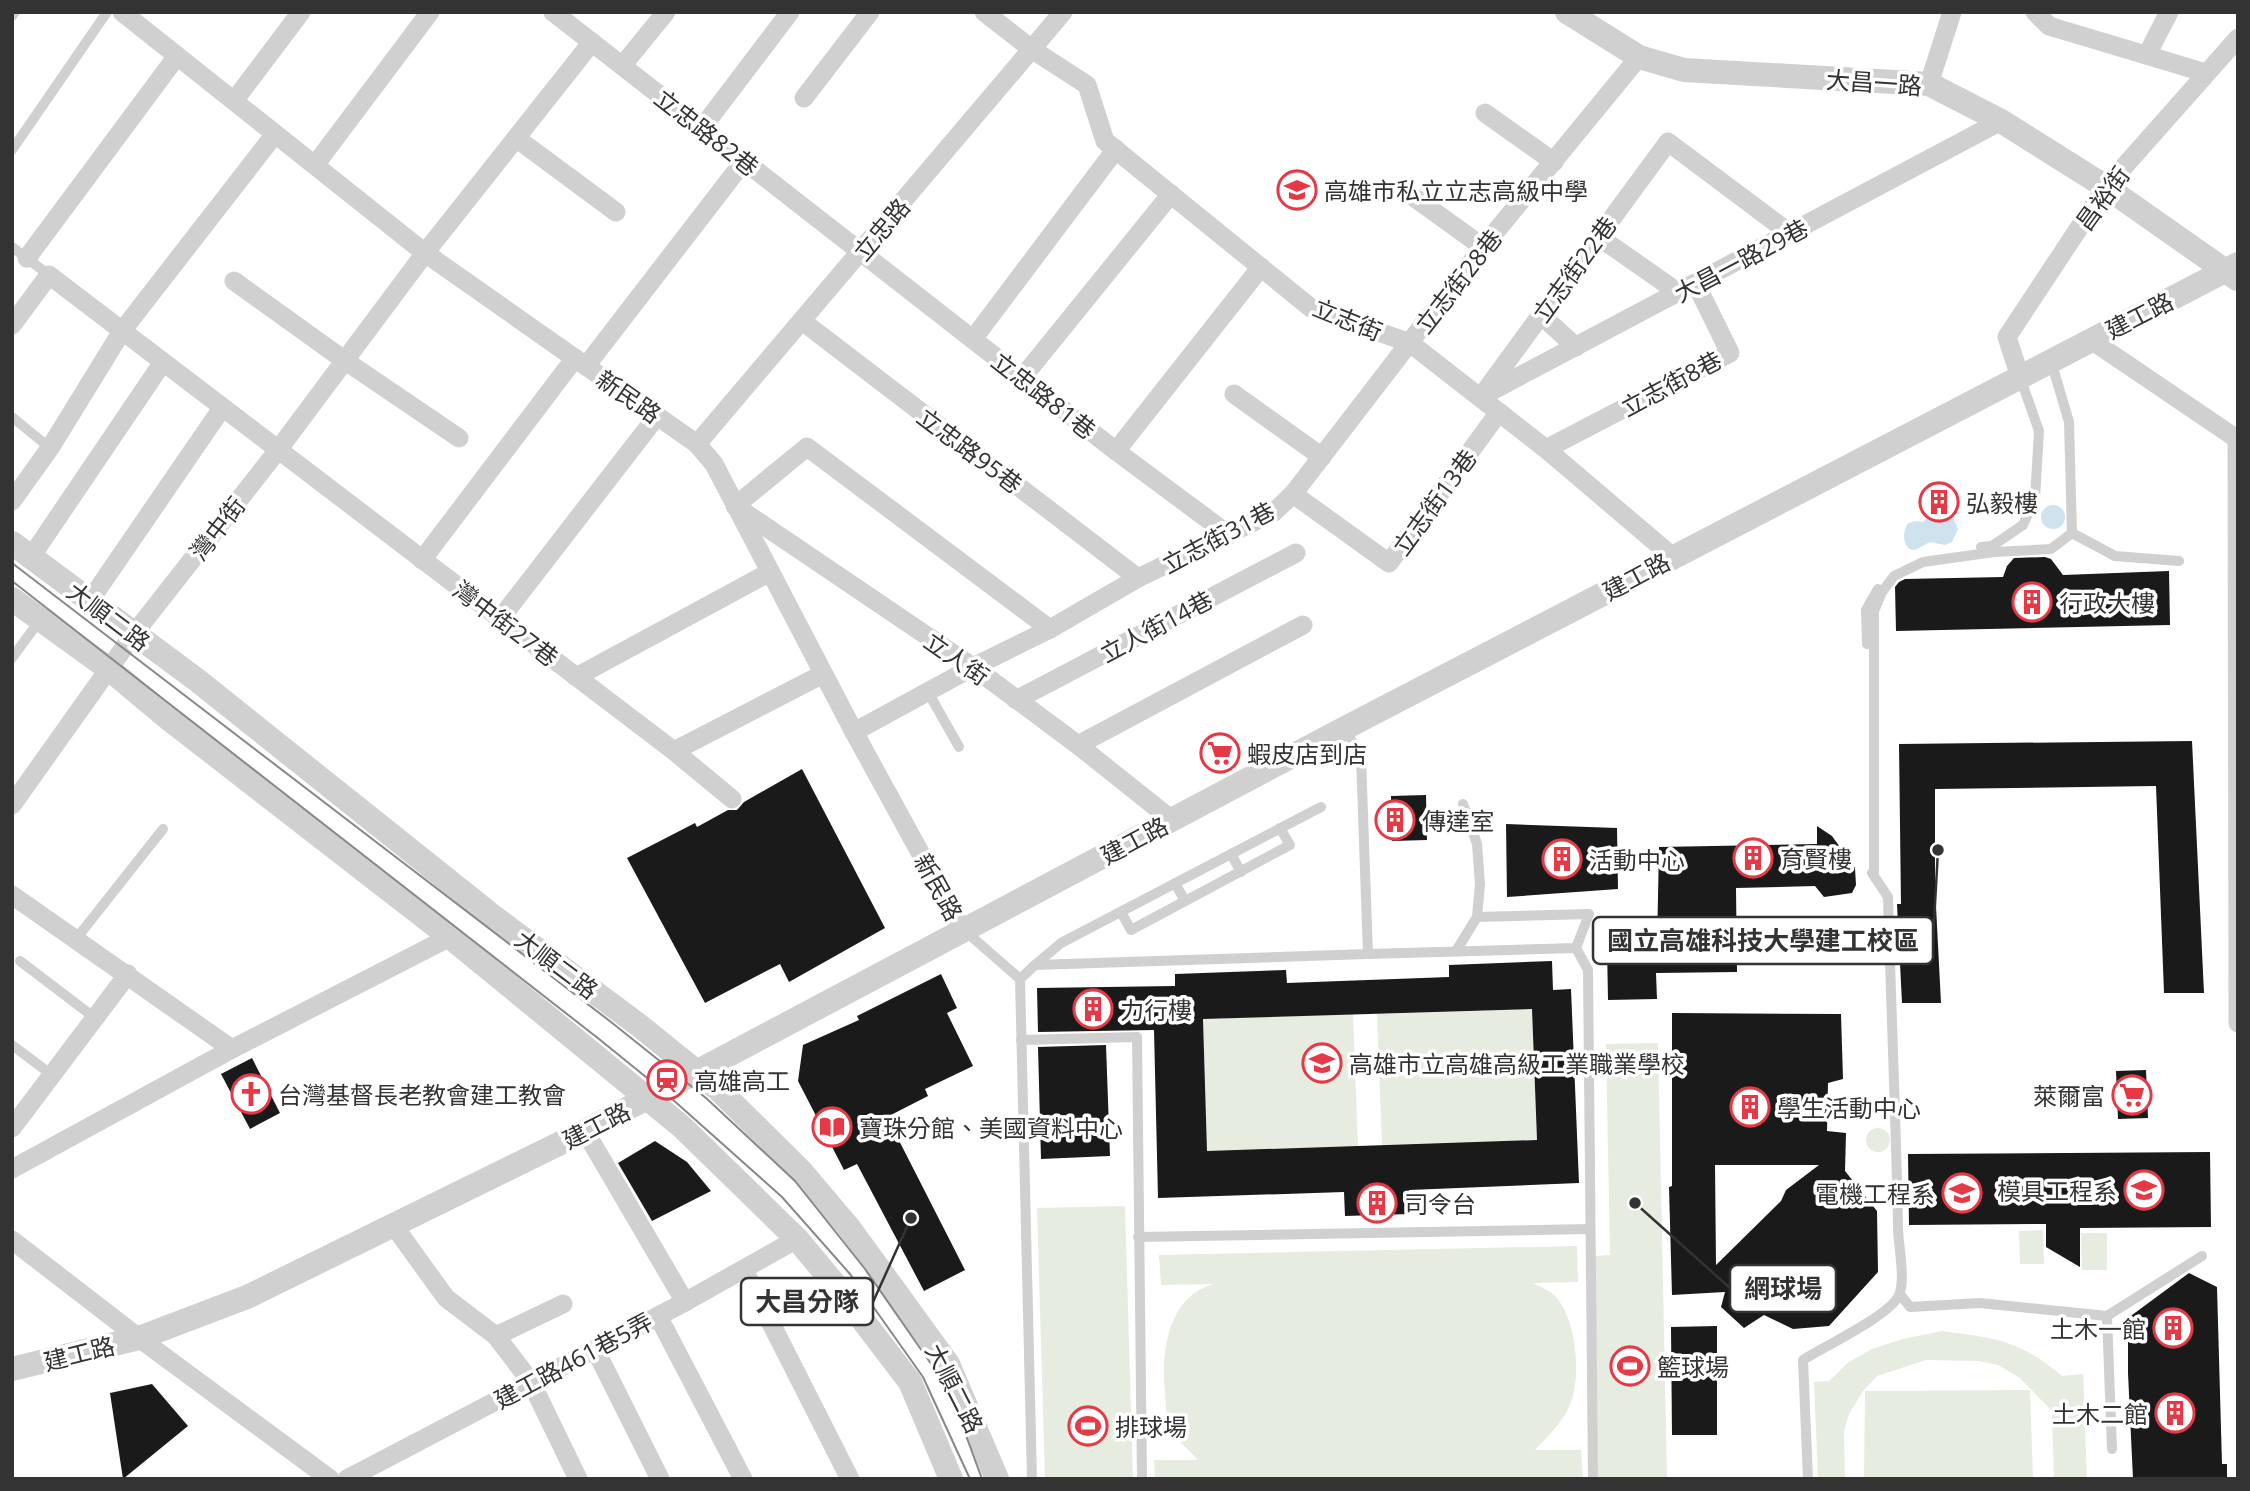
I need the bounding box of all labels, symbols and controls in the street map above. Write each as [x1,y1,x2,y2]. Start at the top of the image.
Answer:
street label: 大昌一路 [1825,62,1923,102]
street label: 立忠路82巷 [648,81,766,183]
street label: 昌裕街 [2067,159,2137,237]
school or university icon: 高雄市私立立志高級中學 [1276,169,1318,211]
place label: 高雄市私立立志高級中學 [1324,174,1588,207]
street label: 立忠路 [845,191,917,267]
street label: 立志街22巷 [1524,209,1624,329]
street label: 大昌一路29巷 [1668,211,1814,309]
street label: 立志街28巷 [1407,222,1509,340]
street label: 建工路 [2099,284,2179,346]
street label: 立志街 [1308,290,1388,348]
street label: 立志街8巷 [1615,343,1727,423]
street label: 立忠路81巷 [985,344,1103,446]
street label: 新民路 [590,362,668,430]
street label: 立忠路95巷 [911,400,1029,500]
street label: 立志街13巷 [1384,442,1484,562]
building icon: 弘毅樓 [1918,481,1960,523]
place label: 弘毅樓 [1966,486,2038,519]
street label: 灣中街 [182,489,252,567]
street label: 立志街31巷 [1156,493,1280,581]
street label: 建工路 [1596,545,1676,607]
street label: 灣中街27巷 [447,573,565,673]
street label: 大順二路 [61,574,157,658]
building icon: 行政大樓 [2011,581,2053,623]
street label: 立人街14巷 [1094,582,1218,670]
place label: 行政大樓 [2059,586,2155,619]
street label: 立人街 [918,624,996,692]
supermarket icon: 蝦皮店到店 [1199,732,1241,774]
place label: 蝦皮店到店 [1247,737,1367,770]
building icon: 傳達室 [1374,799,1416,841]
place label: 傳達室 [1422,804,1494,837]
street label: 建工路 [1094,809,1174,871]
building icon: 育賢樓 [1732,837,1774,879]
building icon: 活動中心 [1541,838,1583,880]
place label: 育賢樓 [1780,842,1852,875]
place label: 活動中心 [1589,843,1685,876]
street label: 新民路 [907,848,971,926]
callout: 國立高雄科技大學建工校區 [1593,917,1933,964]
street label: 大順二路 [509,922,605,1006]
text: 國立高雄科技大學建工校區 [1607,922,1919,958]
building icon: 力行樓 [1072,988,1114,1030]
place label: 力行樓 [1120,993,1192,1026]
school or university icon: 高雄市立高雄高級工業職業學校 [1301,1042,1343,1084]
place label: 高雄市立高雄高級工業職業學校 [1349,1047,1685,1080]
station icon: 高雄高工 [646,1059,688,1101]
place label: 高雄高工 [694,1064,790,1097]
church icon: 台灣基督長老教會建工教會 [230,1073,272,1115]
supermarket icon: 萊爾富 [2111,1074,2153,1116]
place label: 台灣基督長老教會建工教會 [278,1078,566,1111]
place label: 萊爾富 [2033,1079,2105,1112]
building icon: 學生活動中心 [1729,1086,1771,1128]
place label: 學生活動中心 [1777,1091,1921,1124]
street label: 建工路 [556,1094,636,1156]
library icon: 寶珠分館、美國資料中心 [811,1106,853,1148]
place label: 寶珠分館、美國資料中心 [859,1111,1123,1144]
school or university icon: 模具工程系 [2123,1169,2165,1211]
school or university icon: 電機工程系 [1941,1172,1983,1214]
place label: 模具工程系 [1997,1174,2117,1207]
place label: 電機工程系 [1815,1177,1935,1210]
building icon: 司令台 [1356,1182,1398,1224]
place label: 司令台 [1404,1187,1476,1220]
callout: 網球場 [1730,1265,1836,1312]
text: 網球場 [1744,1270,1822,1306]
callout: 大昌分隊 [741,1278,873,1325]
text: 大昌分隊 [755,1283,859,1319]
street label: 建工路461巷5弄 [488,1304,658,1416]
building icon: 土木一館 [2152,1307,2194,1349]
place label: 土木一館 [2050,1312,2146,1345]
street label: 建工路 [40,1328,118,1378]
street label: 大順二路 [919,1338,991,1438]
sports icon: 籃球場 [1609,1345,1651,1387]
place label: 籃球場 [1657,1350,1729,1383]
building icon: 土木二館 [2154,1392,2196,1434]
place label: 土木二館 [2052,1397,2148,1430]
sports icon: 排球場 [1067,1405,1109,1447]
place label: 排球場 [1115,1410,1187,1443]

